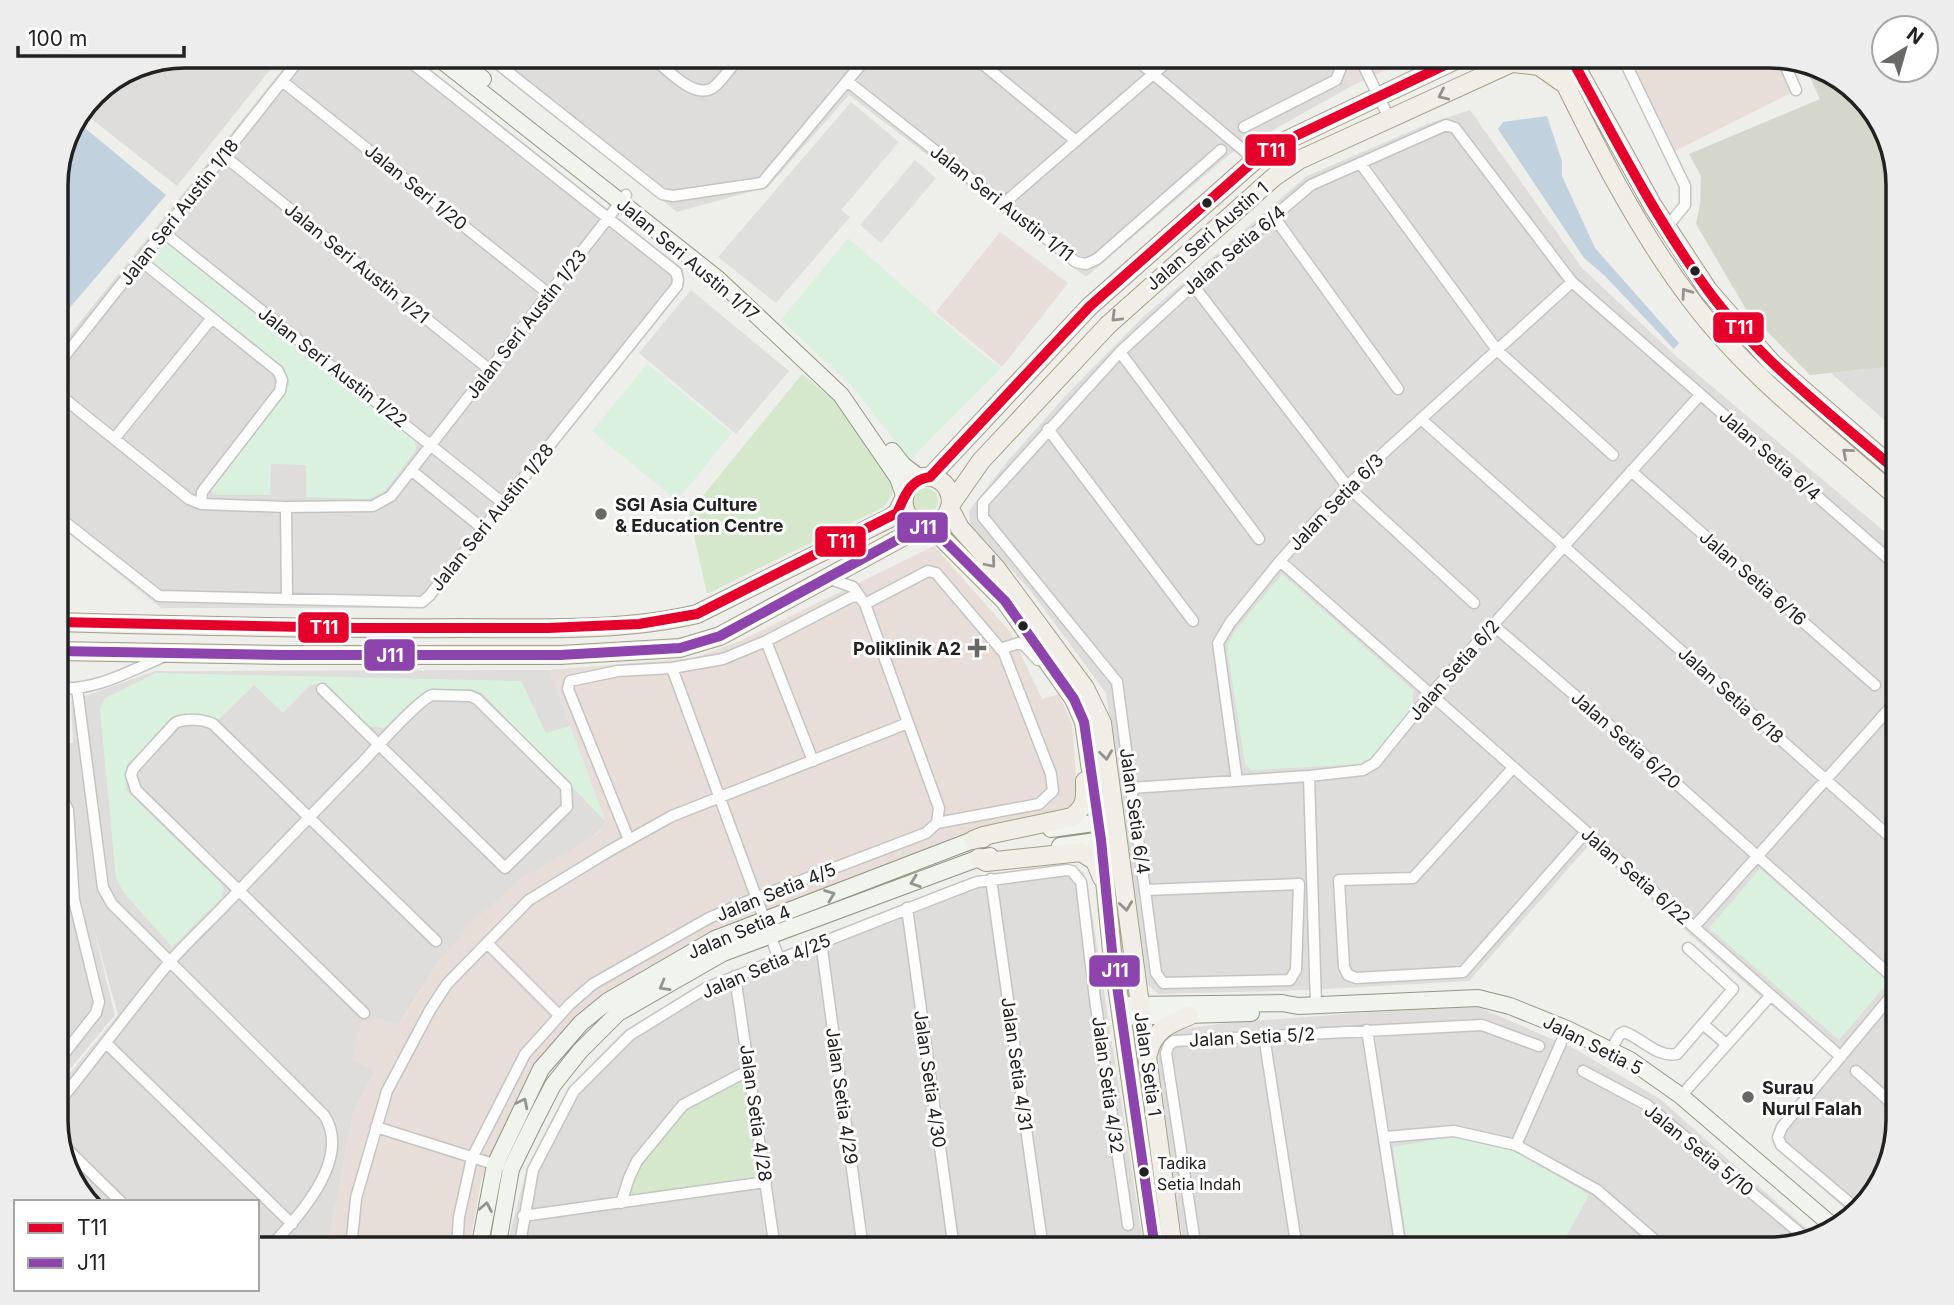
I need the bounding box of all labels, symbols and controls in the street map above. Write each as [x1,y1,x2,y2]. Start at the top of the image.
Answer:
scale bar [18,14,184,58]
north arrow [1870,14,1940,84]
text: N [1902,22,1928,49]
text: 100 m [28,26,87,51]
one-way arrow [1438,87,1450,101]
line badge: T11 [1244,133,1297,167]
street label: Jalan Seri Austin 1/18 [115,135,243,289]
street label: Jalan Seri 1/20 [361,139,471,235]
text: T11 [1256,139,1286,162]
street label: Jalan Seri Austin 1/11 [926,141,1078,265]
street label: Jalan Seri Austin 1 [1142,177,1272,295]
street label: Jalan Seri Austin 1/17 [613,193,763,325]
unlabelled marker [1200,196,1214,210]
street label: Jalan Seri Austin 1/21 [281,198,433,328]
street label: Jalan Setia 6/4 [1178,201,1290,299]
street label: Jalan Seri Austin 1/23 [461,245,591,403]
unlabelled marker [1688,264,1702,278]
one-way arrow [1682,288,1694,301]
street label: Jalan Seri Austin 1/22 [254,302,412,432]
one-way arrow [1112,309,1125,322]
line badge: T11 [1712,311,1765,344]
text: T11 [1724,316,1754,339]
street label: Jalan Setia 6/4 [1715,405,1825,505]
street label: Jalan Seri Austin 1/28 [426,439,558,595]
street label: Jalan Setia 6/3 [1284,449,1388,555]
one-way arrow [1842,449,1855,461]
place label: SGI Asia Culture & Education Centre [615,494,784,536]
marker: SGI Asia Culture & Education Centre [593,506,609,522]
line badge: J11 [896,511,949,544]
text: J11 [909,516,937,539]
line badge: T11 [814,525,867,558]
street label: Jalan Setia 6/16 [1695,526,1811,630]
text: T11 [826,530,856,553]
one-way arrow [983,555,995,568]
line badge: T11 [297,611,350,644]
street label: Jalan Setia 6/2 [1405,615,1503,725]
text: T11 [309,616,339,639]
unlabelled marker [1016,619,1030,633]
line badge: J11 [363,638,416,672]
place label: Poliklinik A2 [853,638,961,659]
marker: Poliklinik A2 [967,638,987,658]
street label: Jalan Setia 6/18 [1674,642,1788,748]
text: J11 [376,644,404,667]
street label: Jalan Setia 6/20 [1567,687,1685,793]
street label: Jalan Setia 6/4 [1116,747,1154,875]
one-way arrow [1098,749,1113,761]
street label: Jalan Setia 6/22 [1577,823,1695,929]
street label: Jalan Setia 4/5 [713,858,839,926]
one-way arrow [909,873,921,887]
one-way arrow [823,889,835,903]
one-way arrow [1118,900,1133,912]
street label: Jalan Setia 4 [684,901,794,963]
street label: Jalan Setia 4/25 [698,929,834,1003]
line badge: J11 [1088,954,1141,988]
text: J11 [1101,959,1129,982]
one-way arrow [658,978,671,991]
street label: Jalan Setia 4/31 [997,996,1037,1132]
street label: Jalan Setia 4/30 [910,1009,950,1149]
street label: Jalan Setia 1 [1130,1010,1166,1118]
street label: Jalan Setia 5 [1540,1011,1646,1079]
street label: Jalan Setia 4/32 [1088,1015,1128,1155]
street label: Jalan Setia 5/2 [1188,1023,1316,1051]
street label: Jalan Setia 4/29 [822,1026,862,1166]
street label: Jalan Setia 4/28 [736,1043,776,1183]
place label: Surau Nurul Falah [1762,1077,1862,1119]
marker: Surau Nurul Falah [1740,1089,1756,1105]
one-way arrow [515,1098,529,1110]
street label: Jalan Setia 5/10 [1640,1100,1758,1200]
place label: Tadika Setia Indah [1157,1153,1241,1194]
marker: Tadika Setia Indah [1137,1165,1151,1179]
legend [14,1200,259,1291]
one-way arrow [478,1201,493,1213]
text: T11 [77,1215,108,1240]
text: J11 [77,1250,106,1275]

